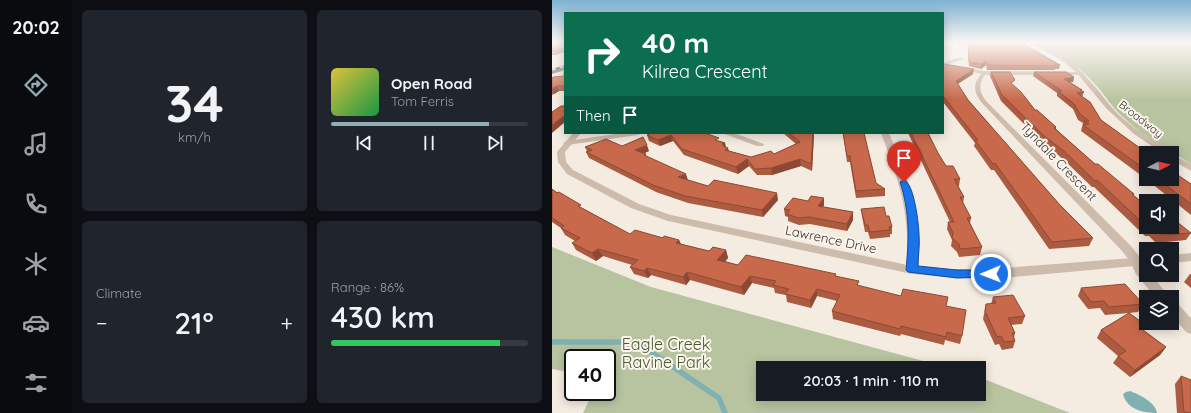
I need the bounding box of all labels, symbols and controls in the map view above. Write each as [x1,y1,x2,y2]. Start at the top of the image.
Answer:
text: 20:02 [12,16,60,39]
text: 40 m [642,25,709,60]
icon: right [576,28,628,80]
text: Kilrea Crescent [642,60,768,83]
text: 34 [165,70,224,135]
icon: directions [22,71,50,99]
text: Open Road [391,74,472,93]
text: Tom Ferris [391,93,454,109]
street label: Broadway [1116,97,1166,141]
icon: arrive [619,104,641,126]
text: Then [576,106,611,125]
street label: Tyndale Crescent [1017,118,1101,204]
text: km/h [178,129,211,145]
icon: music [22,130,50,158]
icon: previous [353,132,375,154]
icon: pause [418,132,440,154]
icon: next [484,132,506,154]
pin [887,141,921,182]
north arrow [1139,146,1179,186]
map controls [1139,146,1179,330]
icon: arrive [893,147,915,169]
icon: phone [22,190,50,218]
button: sound [1139,194,1179,234]
street label: Lawrence Drive [784,222,878,256]
button: search [1139,242,1179,282]
icon: climate [22,250,50,278]
position arrow [970,253,1012,295]
text: Range · 86% [331,279,404,295]
text: Climate [96,285,142,301]
button: layers [1139,290,1179,330]
text: 430 km [331,298,435,336]
text: 21° [174,304,214,342]
icon: car [22,309,50,337]
text: − [96,309,107,337]
text: + [281,309,293,337]
park label: Eagle Creek Ravine Park [622,334,710,372]
speed limit sign: 40 [564,349,616,401]
icon: filters [22,369,50,397]
text: 20:03 · 1 min · 110 m [803,371,939,390]

